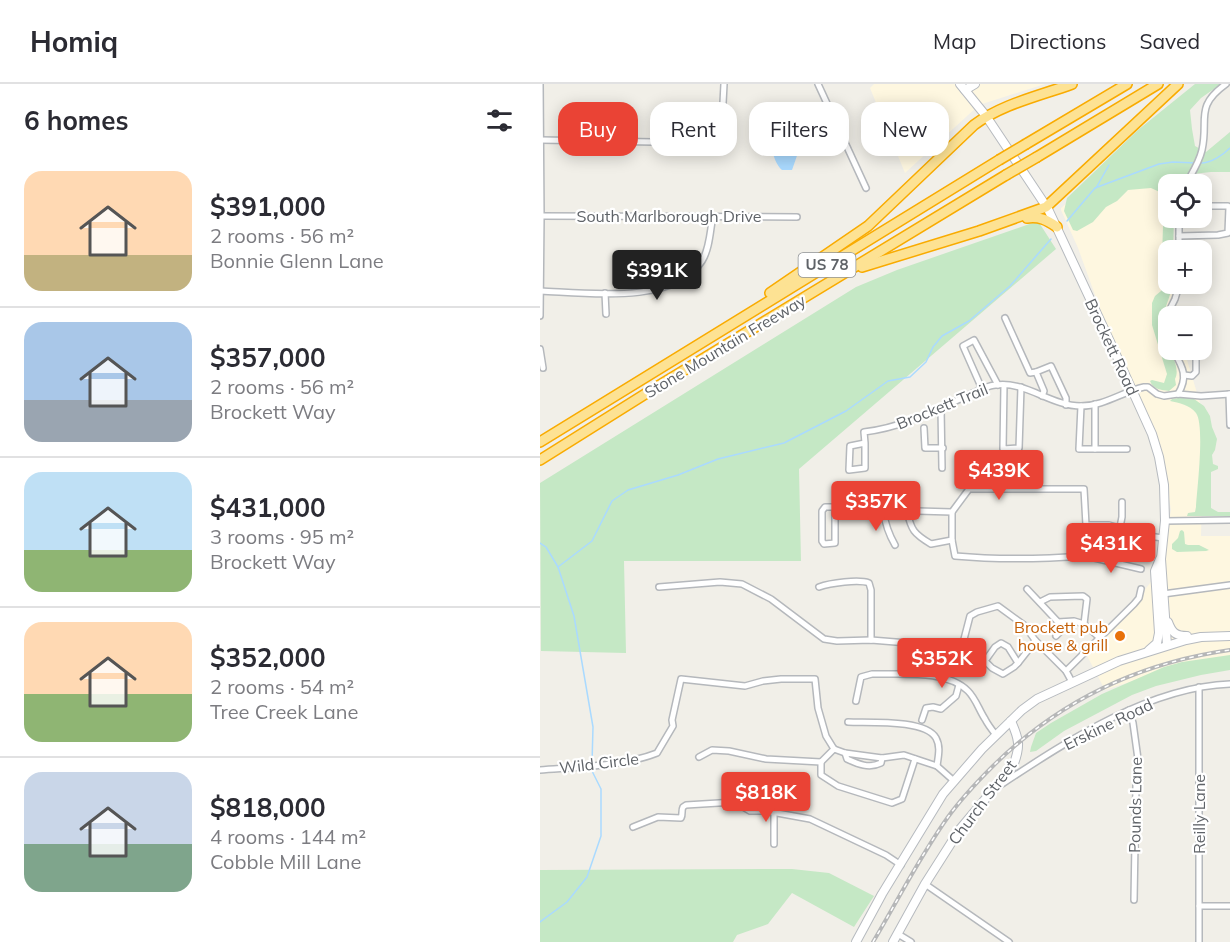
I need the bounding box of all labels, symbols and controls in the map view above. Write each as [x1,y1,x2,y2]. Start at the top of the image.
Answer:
text: Homiq [30,24,118,59]
text: Map [933,28,976,54]
text: Directions [1009,28,1106,54]
text: Saved [1139,28,1200,54]
chip: Buy [558,102,638,156]
chip: Rent [650,102,737,156]
chip: Filters [749,102,849,156]
chip: New [861,102,949,156]
text: 6 homes [24,104,128,137]
icon: filters [483,104,516,137]
map controls [1158,174,1212,360]
button: locate [1158,174,1212,228]
text: $391,000 [210,190,326,223]
icon: home [72,195,144,267]
street label: South Marlborough Drive [576,206,762,226]
text: 2 rooms · 56 m² [210,223,354,248]
button: + [1158,240,1212,294]
text: Bonnie Glenn Lane [210,248,384,273]
pin: $391K [615,250,699,301]
road number: US 78 [798,253,856,277]
text: $391K [626,257,688,282]
street label: Stone Mountain Freeway [641,290,810,402]
street label: Brockett Road [1081,295,1143,399]
button: − [1158,306,1212,360]
text: $357,000 [210,341,326,374]
icon: home [72,346,144,418]
text: 2 rooms · 56 m² [210,374,354,399]
street label: Brockett Trail [893,379,991,433]
text: Brockett Way [210,399,336,424]
pin: $439K [957,450,1041,501]
text: $439K [968,457,1030,482]
pin: $357K [834,481,918,532]
text: $357K [845,488,907,513]
text: $431,000 [210,491,326,524]
icon: home [72,496,144,568]
pin: $431K [1069,523,1153,574]
text: 3 rooms · 95 m² [210,524,354,549]
text: $431K [1080,530,1142,555]
text: Brockett Way [210,549,336,574]
place label: Brockett pub house & grill [1014,617,1108,655]
marker: Brockett pub house & grill [1113,629,1127,643]
pin: $352K [900,638,984,689]
text: $352,000 [210,641,326,674]
text: $352K [911,645,973,670]
icon: home [72,646,144,718]
text: 2 rooms · 54 m² [210,674,354,699]
street label: Erskine Road [1060,694,1156,754]
text: Tree Creek Lane [210,699,358,724]
street label: Wild Circle [558,748,640,778]
street label: Church Street [944,755,1021,848]
street label: Pounds Lane [1124,757,1146,853]
pin: $818K [724,772,808,823]
street label: Reilly Lane [1189,774,1209,854]
text: $818K [735,779,797,804]
text: $818,000 [210,791,326,824]
icon: home [72,796,144,868]
text: 4 rooms · 144 m² [210,824,366,849]
text: Cobble Mill Lane [210,849,361,874]

